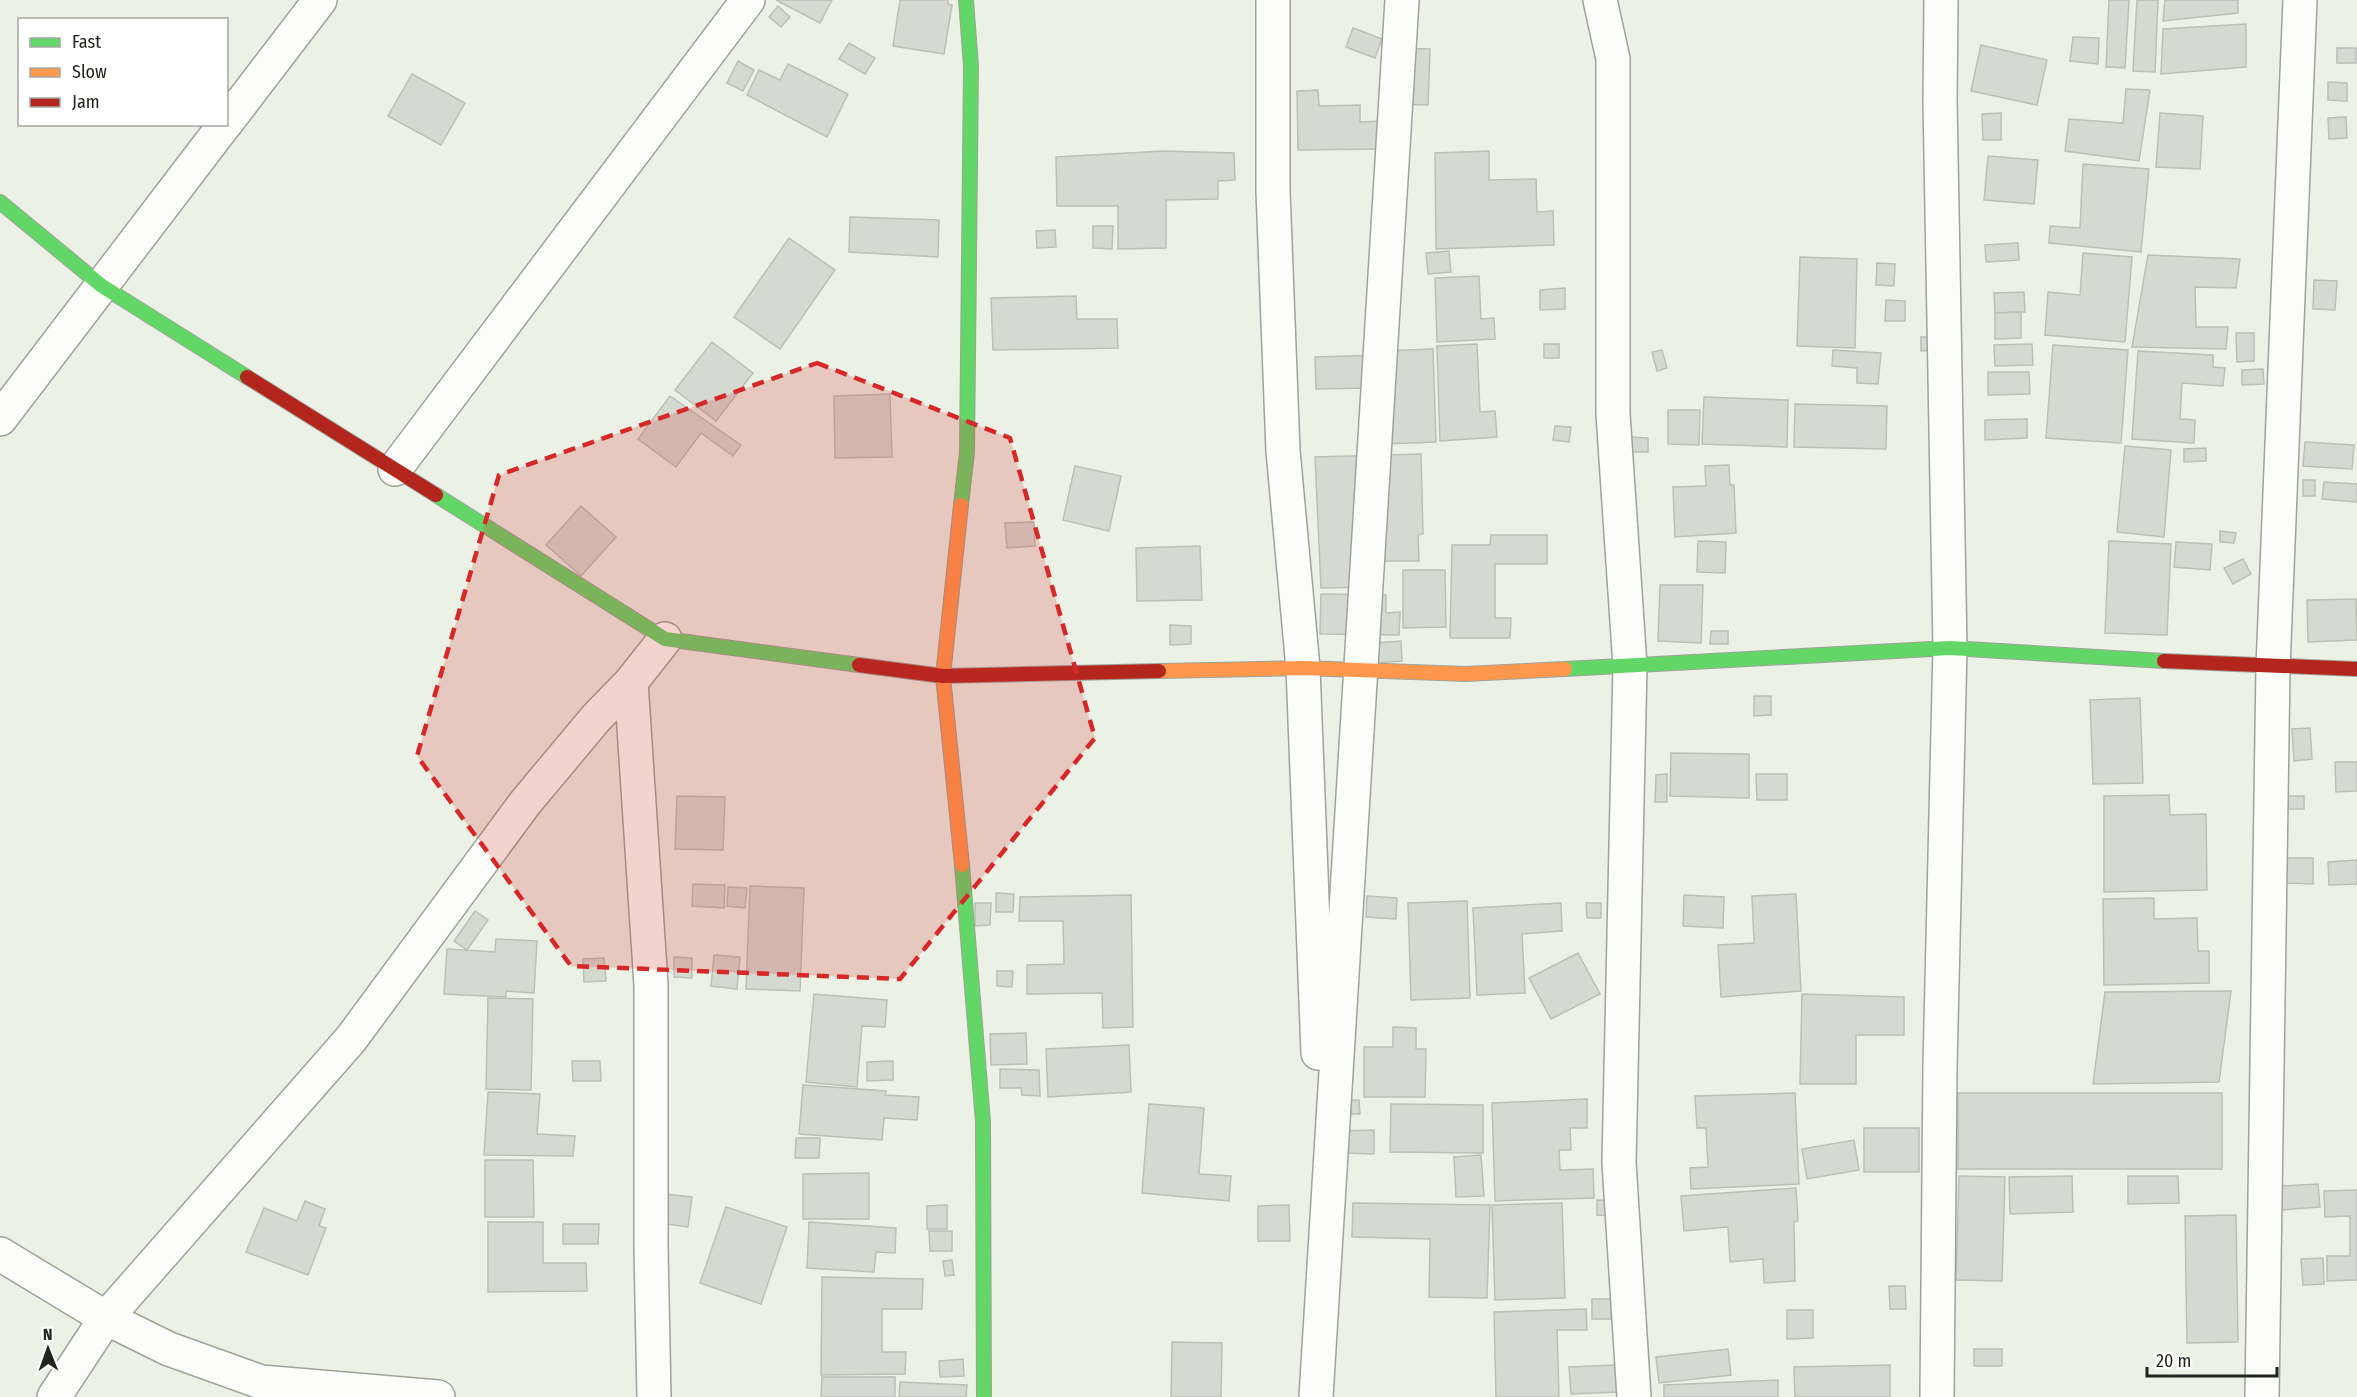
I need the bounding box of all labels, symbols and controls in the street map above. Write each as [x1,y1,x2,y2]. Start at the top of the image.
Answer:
legend [18,18,228,126]
text: Fast [72,31,101,53]
text: Slow [72,61,107,83]
text: Jam [72,91,100,113]
north arrow [18,1319,78,1379]
text: N [43,1325,53,1344]
scale bar [2147,1340,2278,1378]
text: 20 m [2156,1350,2191,1372]

